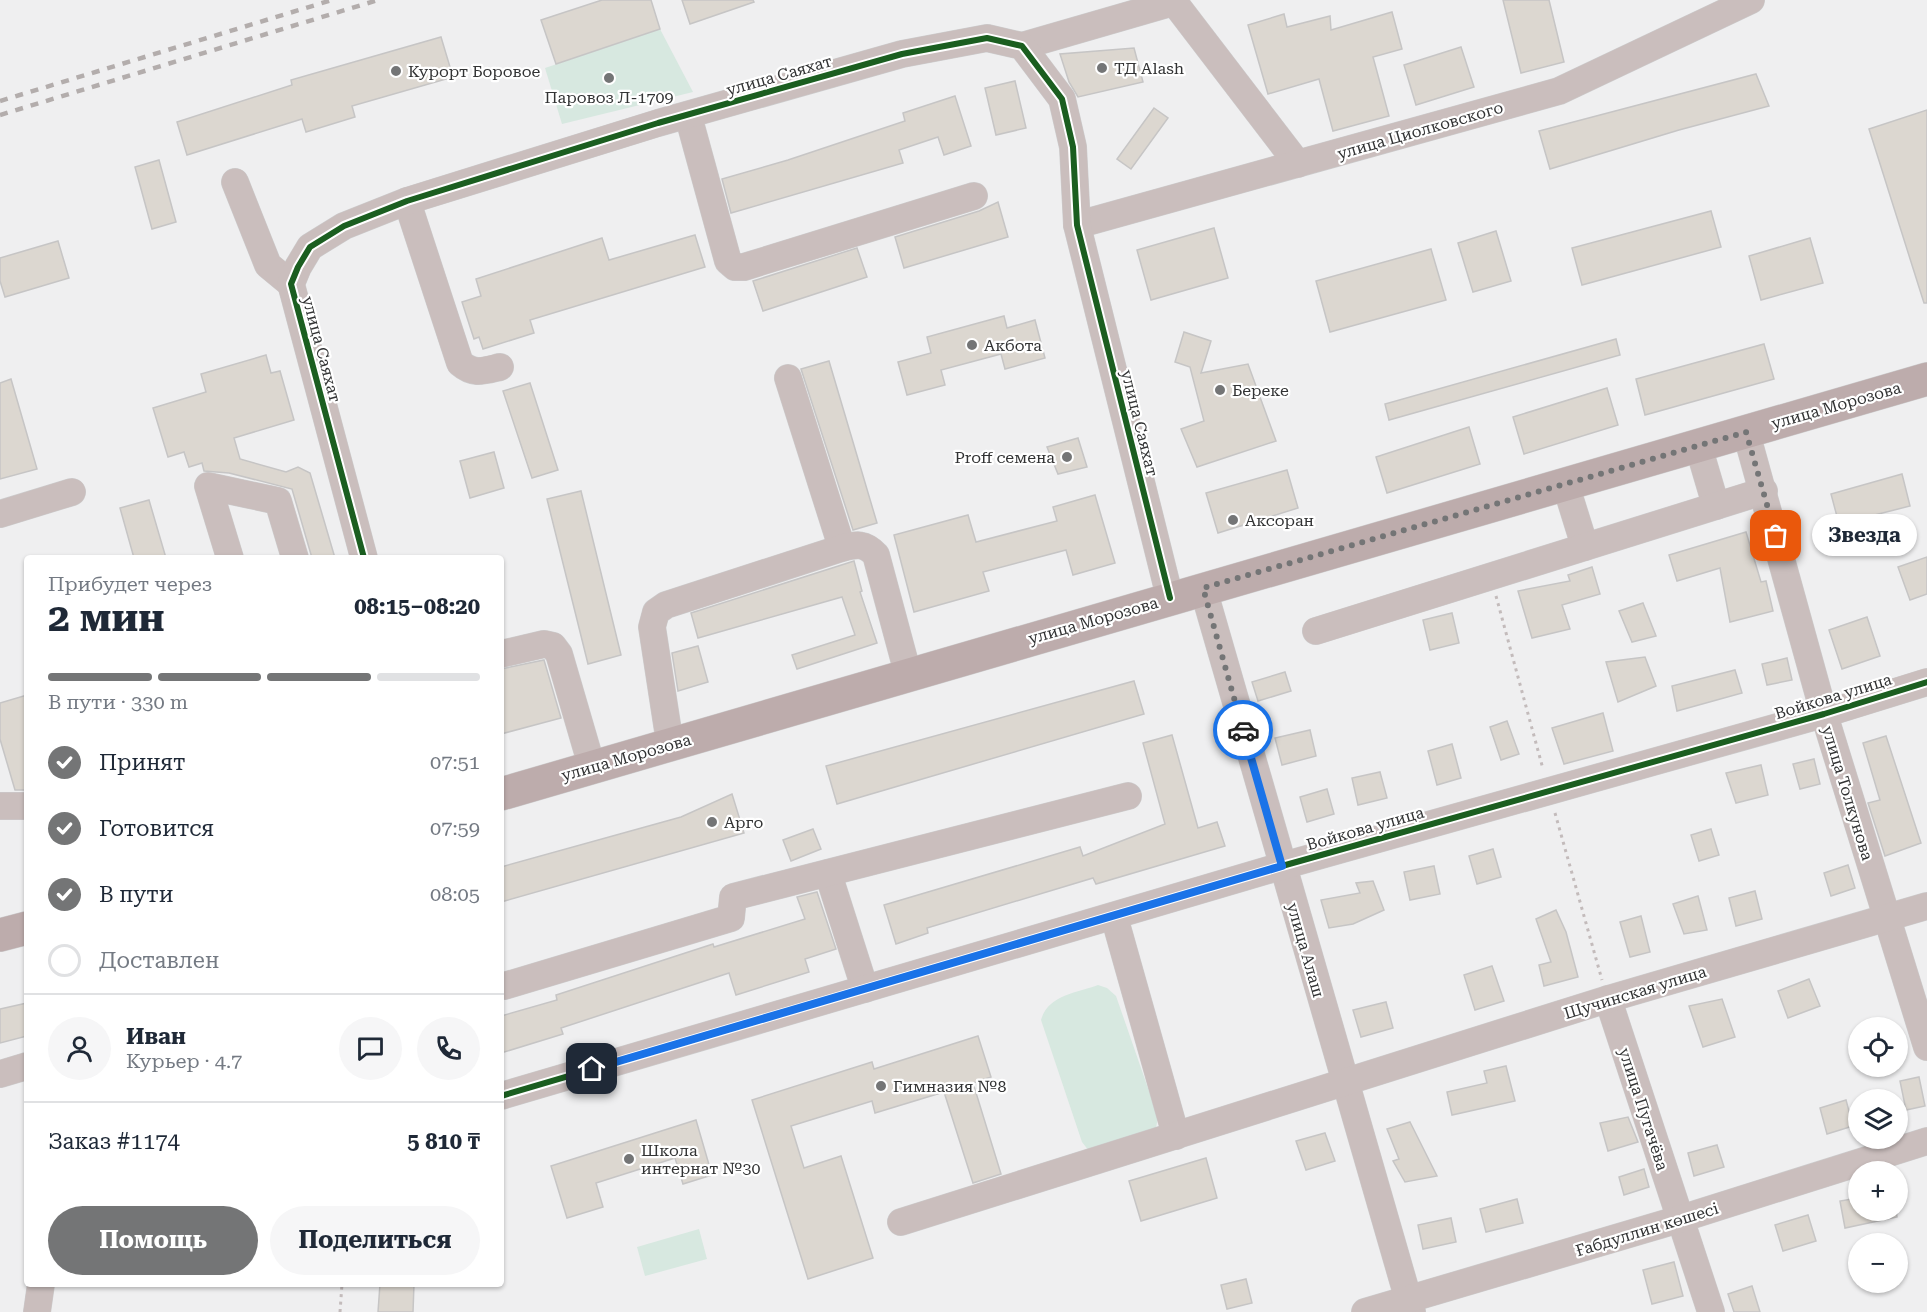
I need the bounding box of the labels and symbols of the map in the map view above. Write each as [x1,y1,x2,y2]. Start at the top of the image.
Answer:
street label: улица Саяхат [724,51,834,100]
place label: ТД Alash [1114,59,1184,78]
marker: ТД Alash [1095,61,1109,75]
place label: Курорт Боровое [408,62,541,81]
marker: Курорт Боровое [389,64,403,78]
marker: Паровоз Л-1709 [602,71,616,85]
place label: Паровоз Л-1709 [545,88,673,107]
street label: улица Циолковского [1335,98,1505,163]
street label: улица Саяхат [298,294,345,404]
place label: Акбота [984,336,1042,355]
marker: Акбота [965,338,979,352]
street label: улица Саяхат [1117,368,1162,478]
street label: улица Морозова [1769,378,1903,433]
place label: Береке [1232,381,1289,400]
marker: Береке [1213,383,1227,397]
place label: Proff семена [954,448,1055,467]
marker: Proff семена [1060,450,1074,464]
pin [1750,510,1801,561]
place label: Аксоран [1245,511,1314,530]
marker: Аксоран [1226,513,1240,527]
callout: Звезда [1812,515,1917,557]
street label: улица Морозова [1026,593,1160,648]
street label: Войкова улица [1772,670,1894,723]
courier [1213,700,1273,760]
street label: улица Толкунова [1818,724,1877,863]
street label: улица Морозова [559,730,693,785]
street label: Войкова улица [1304,803,1426,854]
place label: Арго [724,813,764,832]
marker: Арго [705,815,719,829]
street label: улица Алаш [1283,901,1328,1000]
street label: Щучинская улица [1562,962,1709,1023]
pin [566,1043,617,1094]
street label: улица Пугачёва [1615,1045,1672,1173]
place label: Гимназия №8 [893,1077,1007,1096]
marker: Гимназия №8 [874,1079,888,1093]
place label: Школа интернат №30 [641,1141,760,1178]
marker: Школа интернат №30 [622,1152,636,1166]
street label: Ғабдуллин көшесі [1573,1199,1721,1260]

